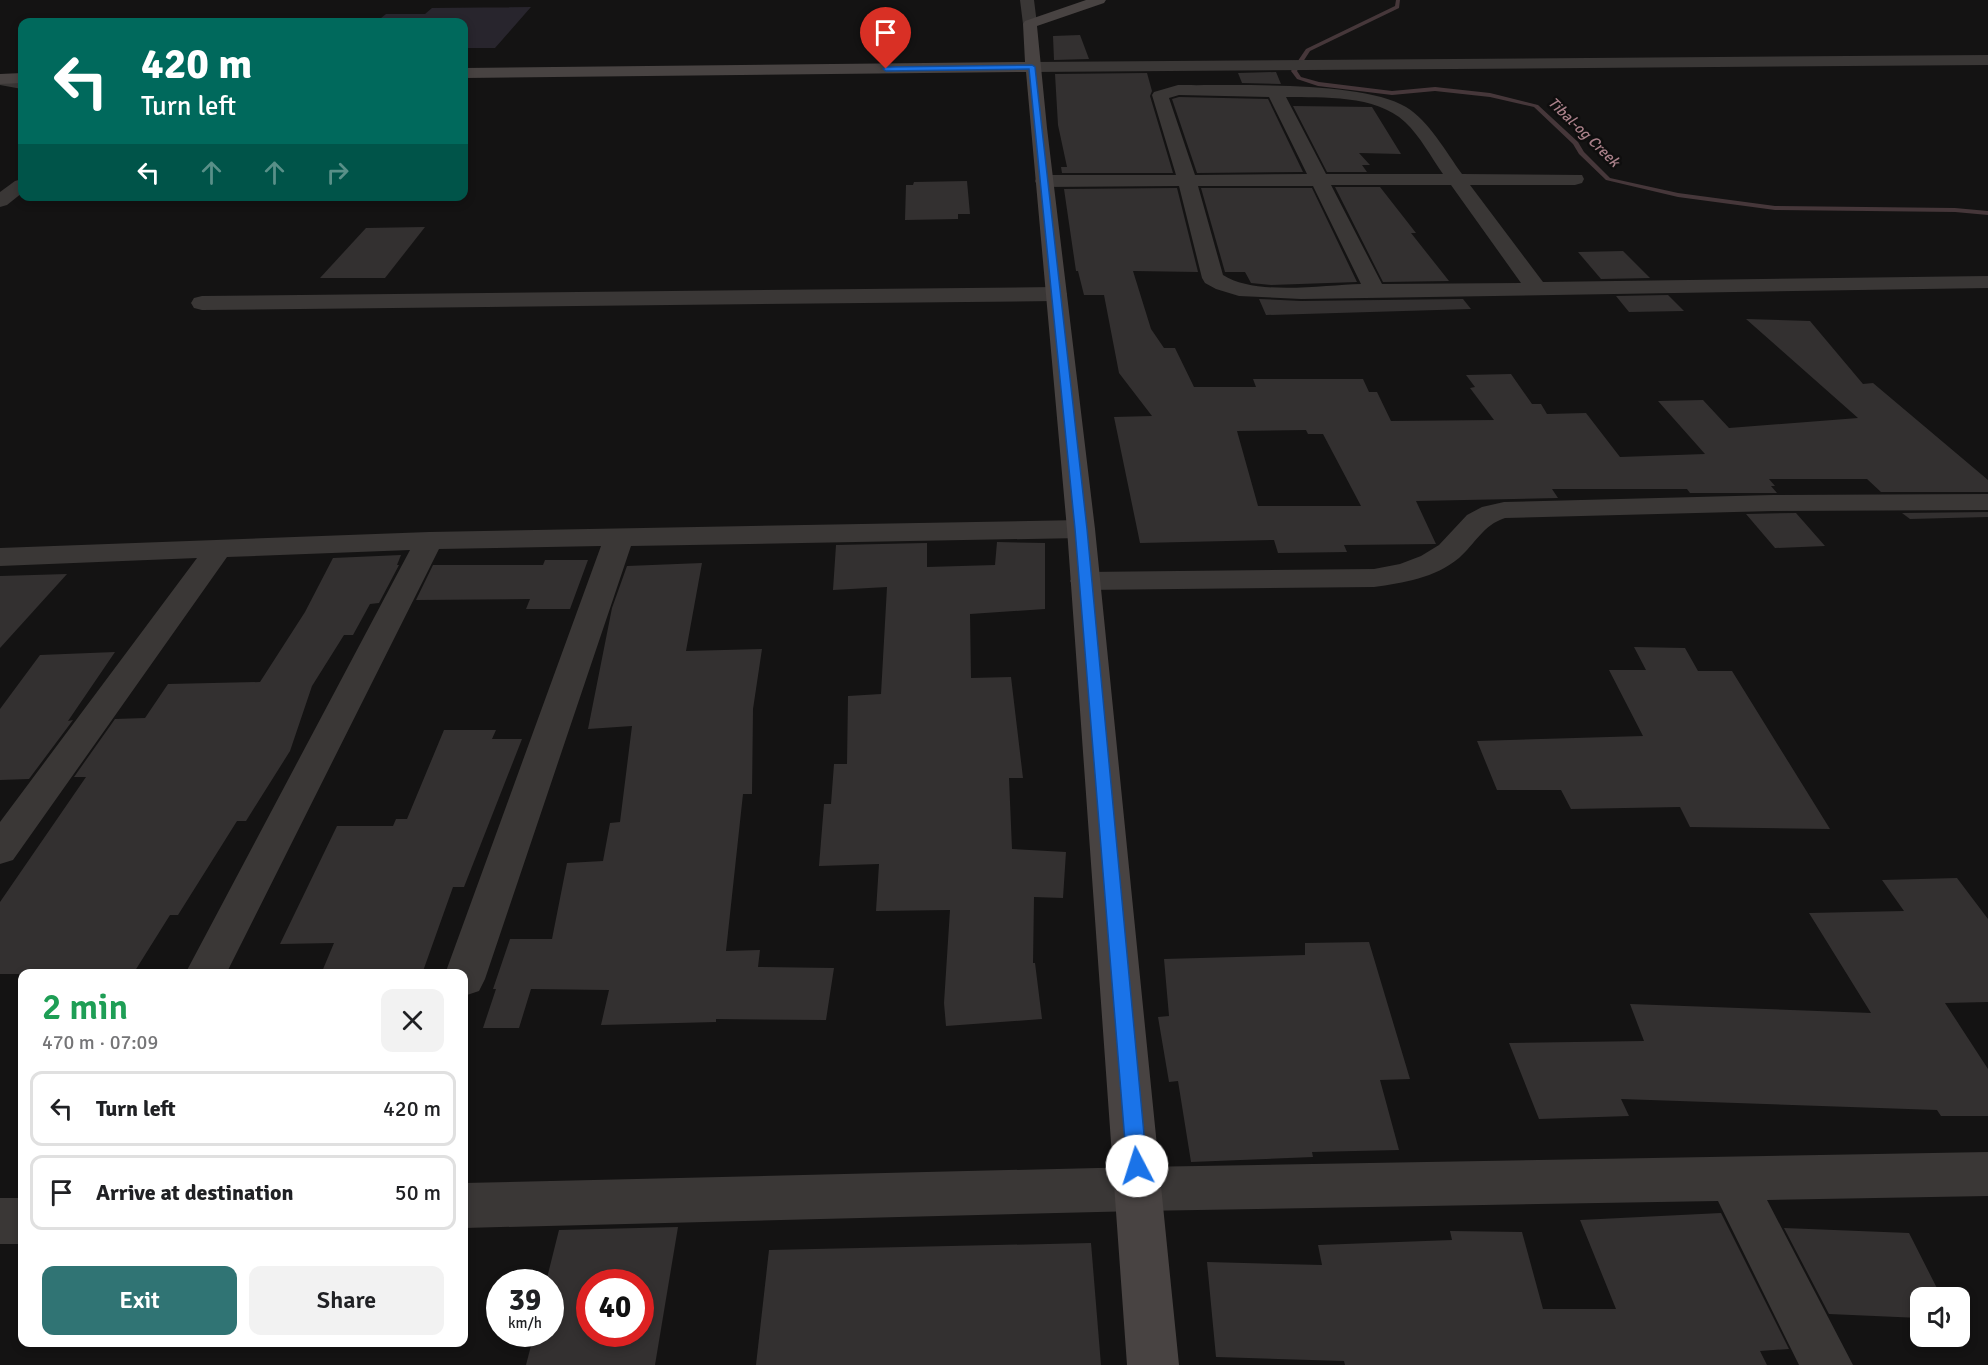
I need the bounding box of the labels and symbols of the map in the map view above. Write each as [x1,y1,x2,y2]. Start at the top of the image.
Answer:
pin [860,7,911,69]
water label: Tibal-og Creek [1545,93,1625,172]
position arrow [1105,1134,1169,1198]
speed limit sign: 40 [576,1269,654,1347]

